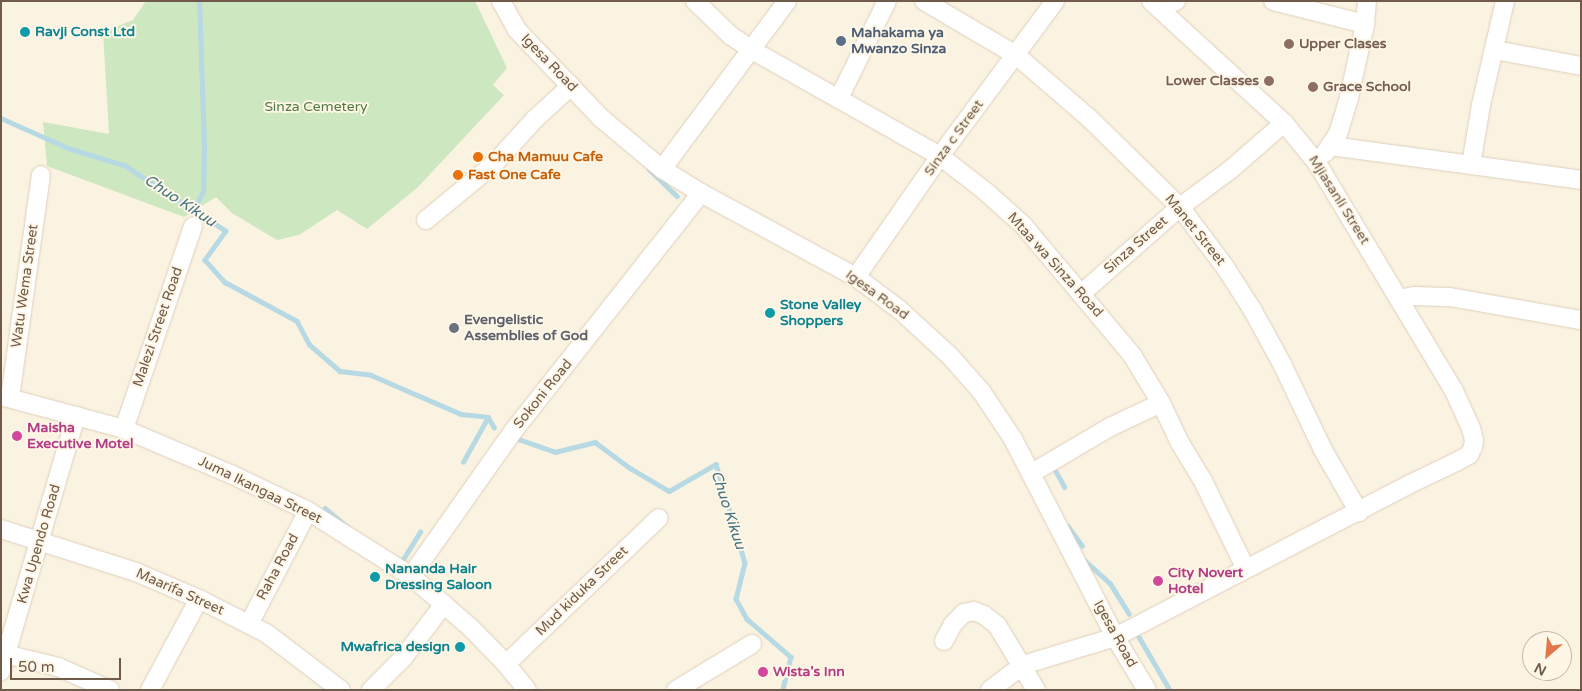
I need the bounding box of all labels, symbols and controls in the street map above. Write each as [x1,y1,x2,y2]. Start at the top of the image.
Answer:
place label: Ravji Const Ltd [35,24,135,40]
place label: Mahakama ya Mwanzo Sinza [851,25,946,58]
marker: Ravji Const Ltd [19,26,31,38]
street label: Igesa Road [517,31,581,95]
marker: Mahakama ya Mwanzo Sinza [835,35,847,47]
place label: Upper Clases [1299,36,1386,52]
marker: Upper Clases [1283,38,1295,50]
place label: Lower Classes [1165,73,1259,89]
marker: Lower Classes [1263,75,1275,87]
place label: Grace School [1323,79,1411,95]
marker: Grace School [1307,81,1319,93]
street label: Sinza c Street [921,97,987,179]
park label: Sinza Cemetery [264,99,368,115]
place label: Cha Mamuu Cafe [488,149,603,165]
marker: Cha Mamuu Cafe [472,151,484,163]
street label: Mjiasanli Street [1305,152,1373,248]
place label: Fast One Cafe [468,167,561,183]
marker: Fast One Cafe [452,169,464,181]
water label: Chuo Kikuu [141,171,219,231]
street label: Manet Street [1161,191,1229,269]
street label: Mtaa wa Sinza Road [1004,209,1106,321]
street label: Sinza Street [1101,213,1171,277]
street label: Watu Wema Street [8,223,42,349]
street label: Malezi Street Road [130,265,186,389]
street label: Igesa Road [842,266,912,324]
place label: Stone Valley Shoppers [780,297,861,330]
marker: Stone Valley Shoppers [764,307,776,319]
place label: Evengelistic Assemblies of God [464,312,588,344]
marker: Evengelistic Assemblies of God [448,322,460,334]
street label: Sokoni Road [510,356,576,432]
place label: Maisha Executive Motel [27,420,133,452]
marker: Maisha Executive Motel [11,430,23,442]
street label: Juma Ikangaa Street [195,453,325,527]
water label: Chuo Kikuu [707,468,749,552]
street label: Kwa Upendo Road [14,482,64,606]
street label: Raha Road [253,531,303,603]
street label: Mud kiduka Street [532,543,632,639]
place label: Nananda Hair Dressing Saloon [385,561,492,594]
street label: Maarifa Street [133,565,227,619]
place label: City Novert Hotel [1168,565,1243,598]
marker: Nananda Hair Dressing Saloon [369,571,381,583]
marker: City Novert Hotel [1152,575,1164,587]
street label: Igesa Road [1090,598,1140,670]
north arrow [1522,631,1572,681]
place label: Mwafrica design [340,639,450,655]
marker: Mwafrica design [454,641,466,653]
scale bar [12,648,124,680]
text: 50 m [18,658,55,676]
text: N [1532,659,1549,679]
place label: Wista's Inn [773,664,845,680]
marker: Wista's Inn [757,666,769,678]

